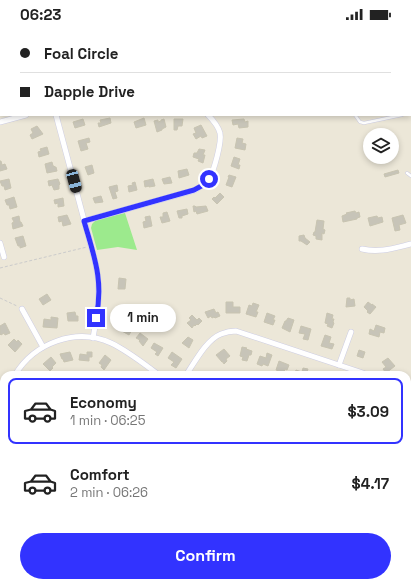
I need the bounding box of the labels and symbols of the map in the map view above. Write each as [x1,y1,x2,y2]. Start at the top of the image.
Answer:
car [65,168,83,194]
route start [200,170,218,188]
callout: 1 min [110,304,176,332]
route end [87,309,105,327]

